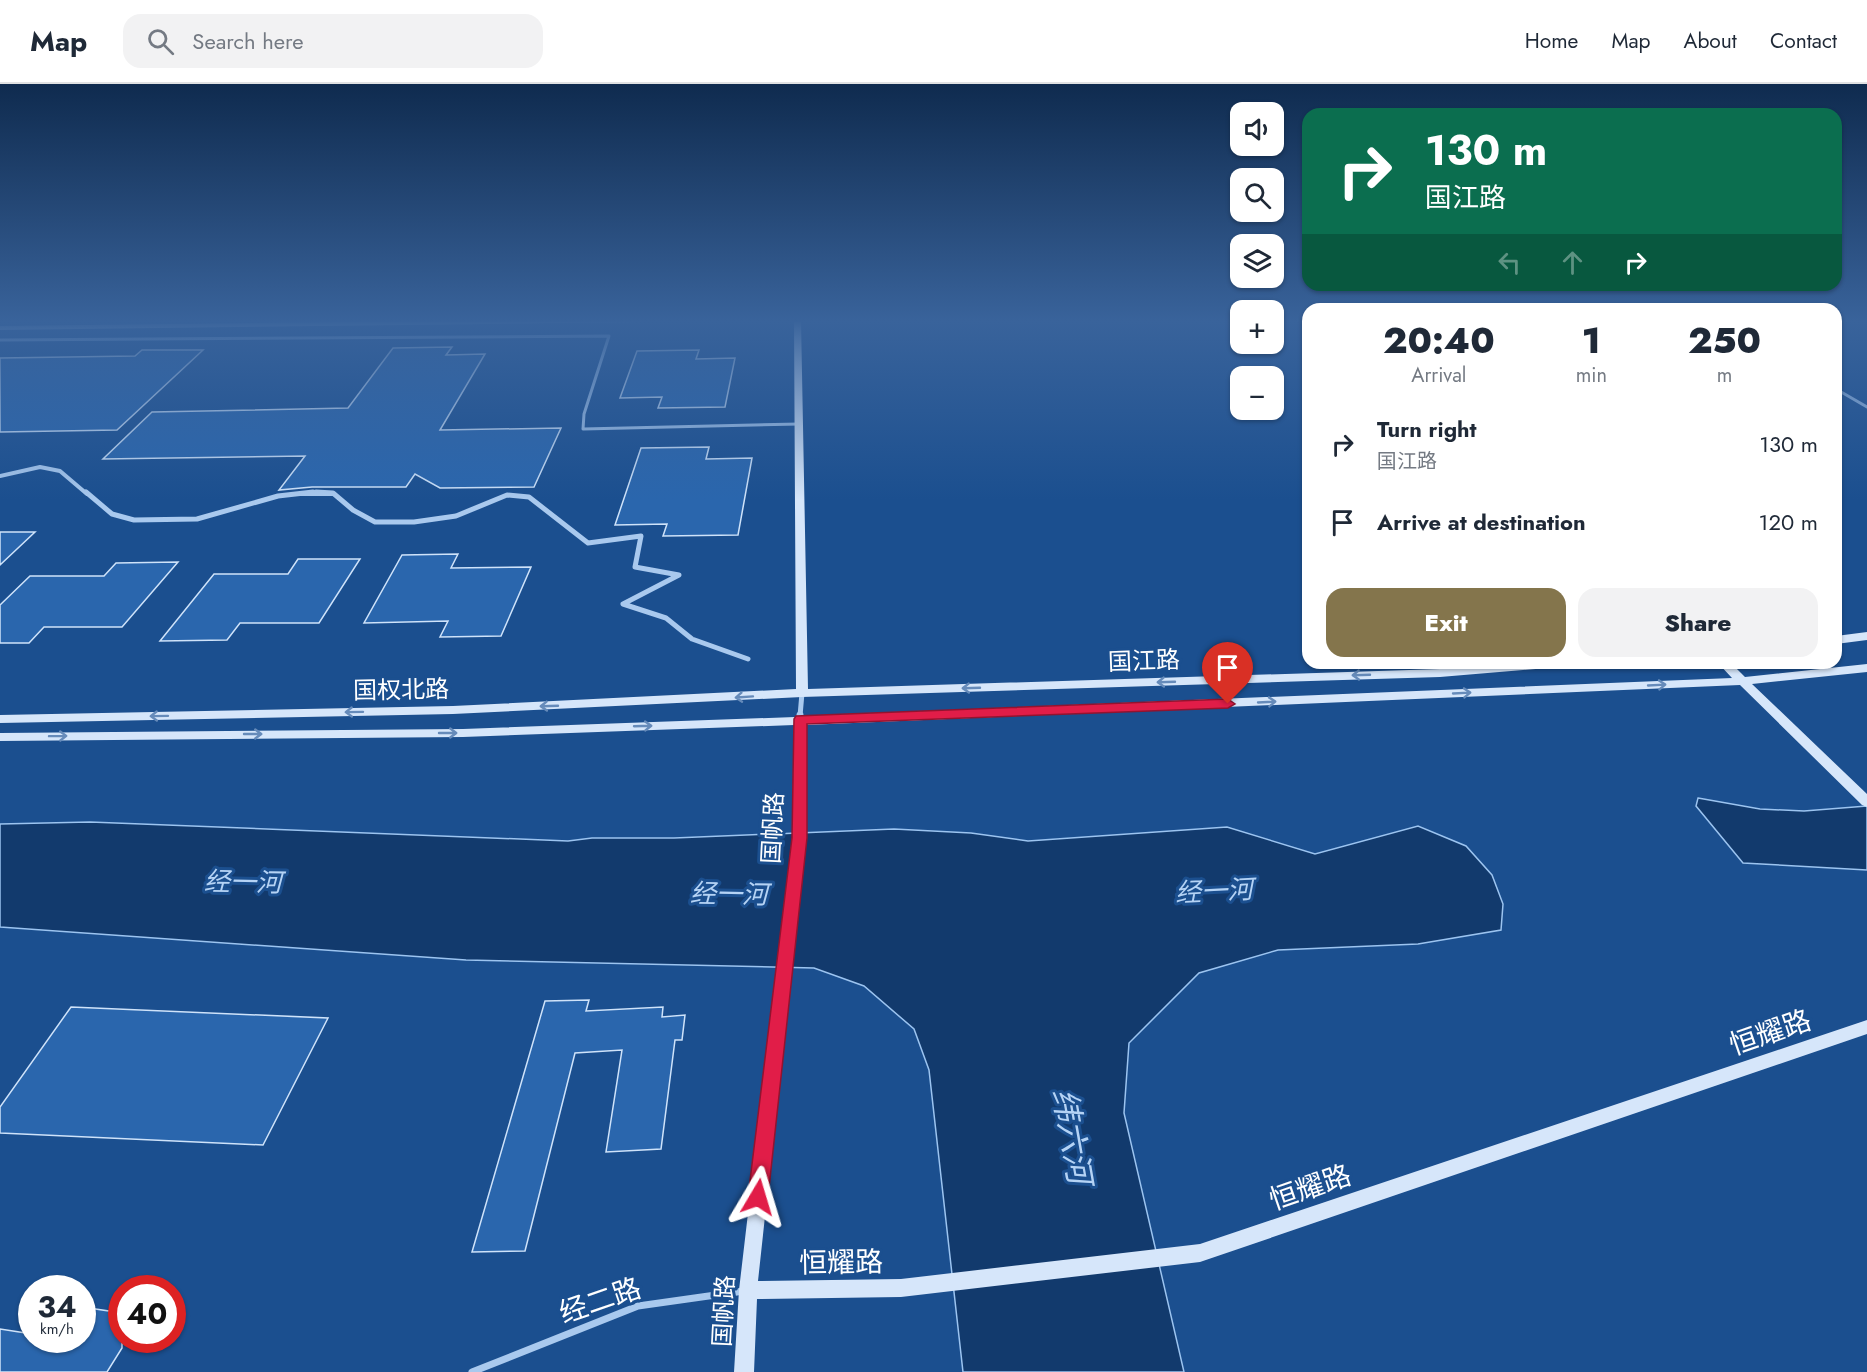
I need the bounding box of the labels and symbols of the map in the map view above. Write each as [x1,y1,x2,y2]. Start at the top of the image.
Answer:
street label: 国江路 [1107,642,1181,679]
pin [1202,642,1253,704]
one-way arrow [1351,670,1371,681]
street label: 国权北路 [353,671,449,708]
one-way arrow [1157,676,1177,687]
one-way arrow [1647,679,1667,690]
one-way arrow [962,682,982,694]
one-way arrow [1452,688,1472,699]
one-way arrow [734,692,754,703]
one-way arrow [1257,697,1277,708]
one-way arrow [540,700,560,711]
one-way arrow [345,706,365,718]
one-way arrow [150,710,170,722]
one-way arrow [633,721,653,732]
one-way arrow [438,727,458,739]
one-way arrow [243,729,263,740]
one-way arrow [48,730,68,742]
street label: 国帆路 [753,791,792,865]
water label: 经一河 [204,862,287,902]
water label: 经一河 [1174,870,1259,912]
water label: 经一河 [690,874,773,914]
street label: 恒耀路 [1724,999,1817,1066]
water label: 纬六河 [1041,1085,1104,1193]
street label: 恒耀路 [1264,1154,1357,1221]
position arrow [726,1165,790,1229]
street label: 恒耀路 [799,1241,883,1284]
street label: 经二路 [554,1267,647,1334]
street label: 国帆路 [704,1274,743,1348]
speed limit sign: 40 [108,1275,186,1353]

